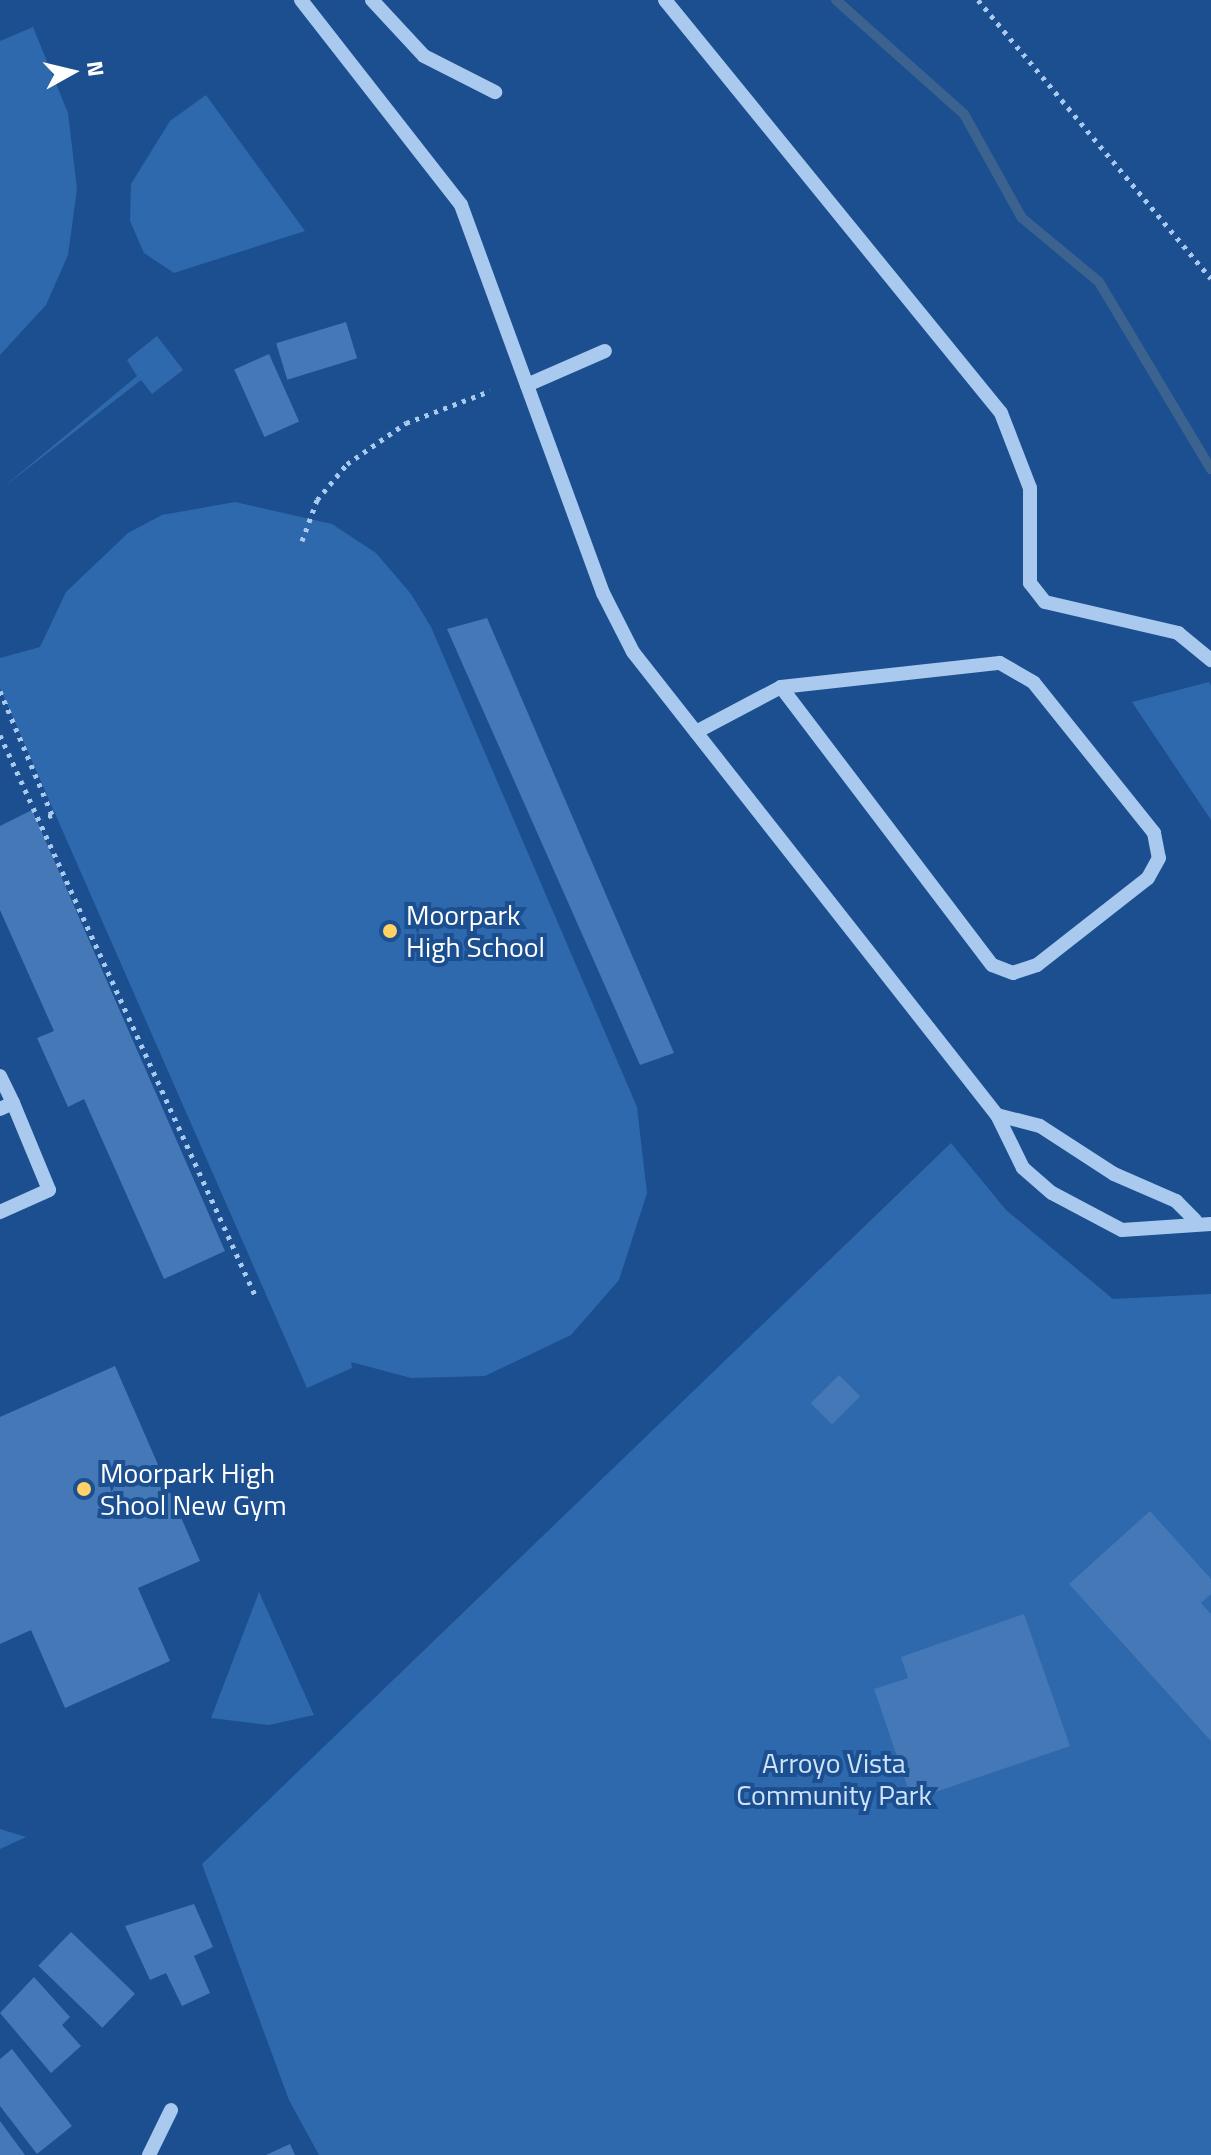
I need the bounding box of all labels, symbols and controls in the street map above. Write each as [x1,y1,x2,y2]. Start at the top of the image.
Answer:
north arrow [32,32,112,112]
text: N [78,59,114,79]
place label: Moorpark High School [406,898,545,964]
marker: Moorpark High School [381,922,399,940]
place label: Moorpark High Shool New Gym [100,1456,287,1522]
marker: Moorpark High Shool New Gym [75,1480,93,1498]
park label: Arroyo Vista Community Park [736,1746,932,1812]

